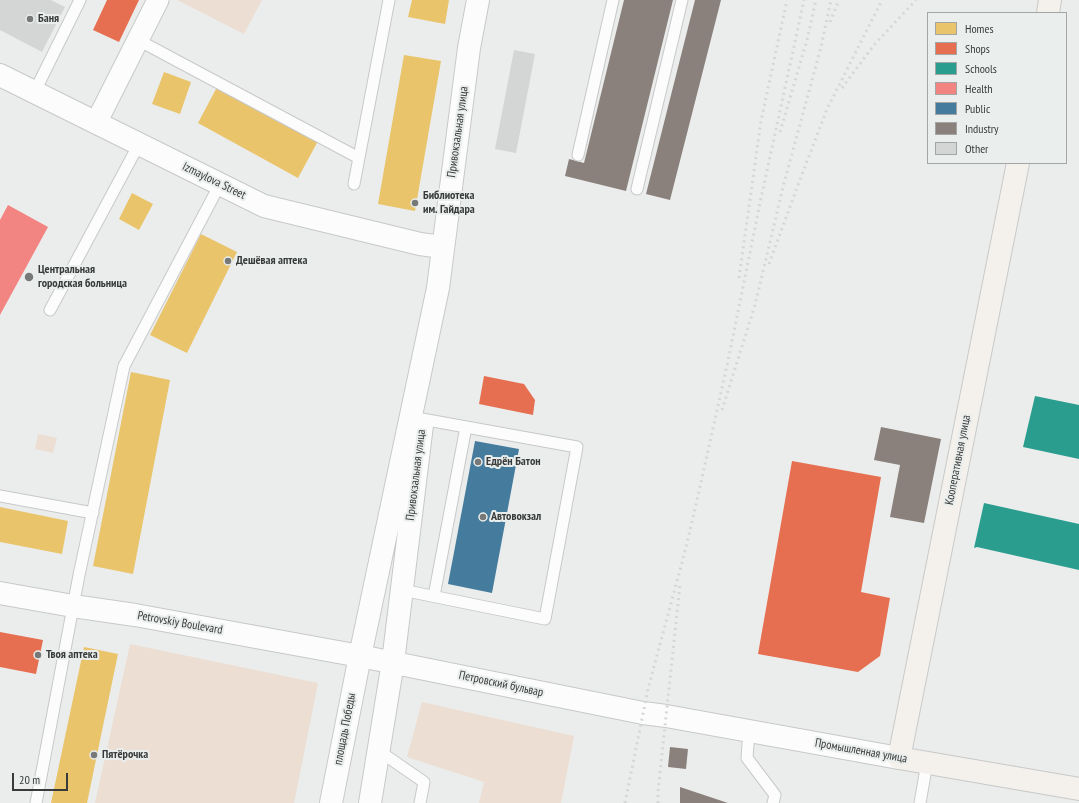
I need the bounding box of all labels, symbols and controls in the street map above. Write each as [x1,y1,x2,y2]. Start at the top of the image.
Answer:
place label: Баня [38,12,59,26]
legend [927,12,1067,164]
marker: Баня [25,14,35,24]
text: Homes [965,21,993,36]
text: Shops [965,41,990,56]
text: Schools [965,61,997,76]
text: Health [965,81,993,96]
street label: Привокзальная улица [444,86,472,178]
text: Public [965,101,990,116]
text: Industry [965,121,999,136]
text: Other [965,141,988,156]
street label: Izmaylova Street [180,159,248,203]
place label: Библиотека им. Гайдара [423,189,475,217]
marker: Библиотека им. Гайдара [410,198,420,208]
place label: Дешёвая аптека [236,254,307,268]
marker: Дешёвая аптека [223,256,233,266]
place label: Центральная городская больница [38,263,127,291]
marker: Центральная городская больница [23,271,35,283]
street label: Кооперативная улица [942,414,974,506]
street label: Привокзальная улица [403,429,429,521]
place label: Едрён Батон [486,455,541,469]
marker: Едрён Батон [473,457,483,467]
place label: Автовокзал [491,510,541,524]
marker: Автовокзал [478,512,488,522]
street label: Petrovskiy Boulevard [136,608,224,638]
place label: Твоя аптека [46,648,98,662]
marker: Твоя аптека [33,650,43,660]
street label: Петровский бульвар [457,668,545,700]
street label: площадь Победы [331,692,359,766]
street label: Промышленная улица [814,736,908,766]
place label: Пятёрочка [102,748,148,762]
marker: Пятёрочка [89,750,99,760]
scale bar [14,765,70,791]
text: 20 m [19,772,40,787]

